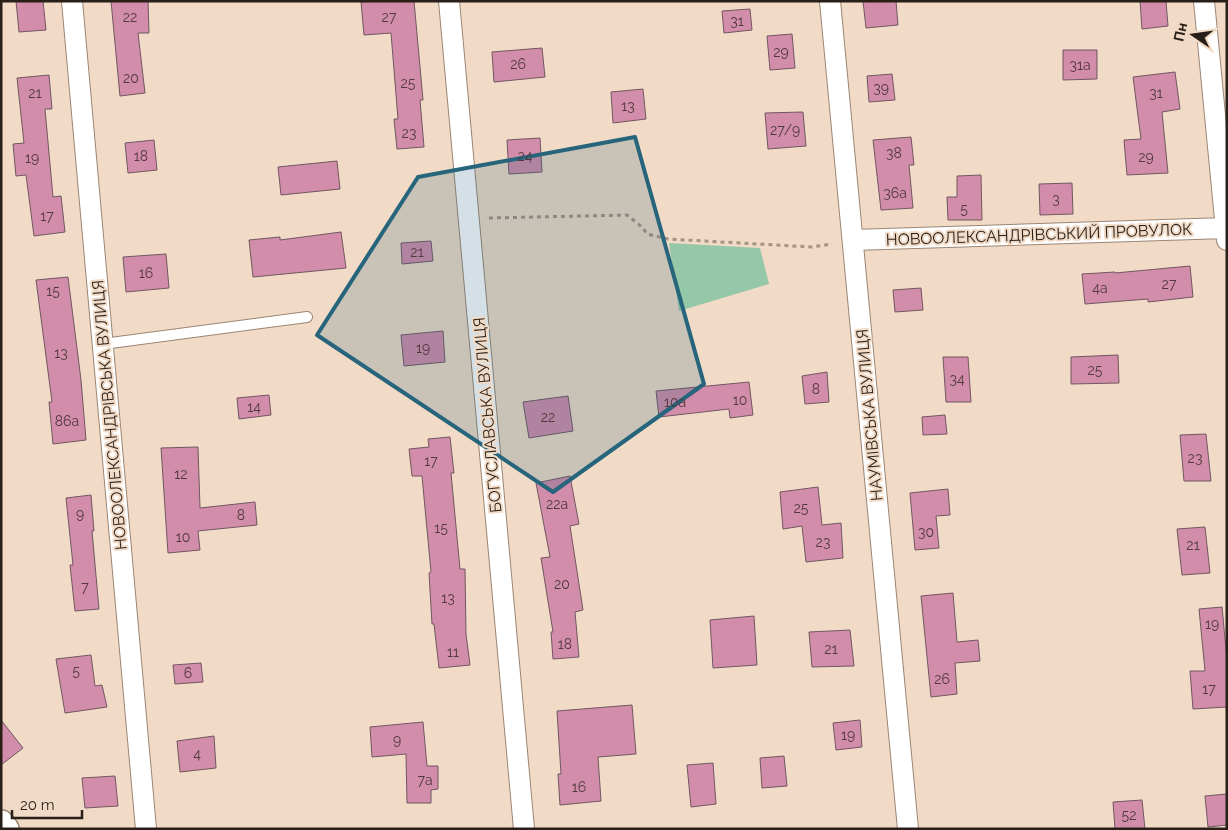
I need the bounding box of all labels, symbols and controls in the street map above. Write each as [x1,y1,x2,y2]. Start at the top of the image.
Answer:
house number: 22 [123,9,137,25]
house number: 27 [382,9,397,25]
north arrow [1168,10,1218,60]
house number: 31 [730,13,744,29]
text: Пн [1170,21,1190,43]
house number: 29 [773,44,789,60]
house number: 26 [510,56,526,72]
house number: 31а [1069,57,1091,73]
house number: 20 [123,70,139,86]
house number: 25 [401,75,416,91]
house number: 39 [873,80,889,96]
house number: 21 [28,85,42,101]
house number: 31 [1149,85,1163,101]
house number: 13 [621,98,635,114]
house number: 27/9 [770,122,800,138]
house number: 23 [402,125,416,141]
house number: 38 [886,145,902,161]
house number: 18 [134,148,148,164]
house number: 24 [518,148,533,164]
house number: 29 [1138,149,1154,165]
house number: 19 [25,150,39,166]
house number: 36а [883,185,907,201]
house number: 3 [1052,191,1060,207]
house number: 5 [960,201,968,217]
house number: 17 [40,208,54,224]
street label: НОВООЛЕКСАНДРІВСЬКИЙ ПРОВУЛОК [886,220,1192,249]
house number: 21 [410,244,424,260]
house number: 16 [139,265,153,281]
house number: 27 [1162,276,1177,292]
street label: НОВООЛЕКСАНДРІВСЬКА ВУЛИЦЯ [88,279,131,551]
house number: 4а [1092,280,1108,296]
house number: 15 [46,283,60,299]
street label: БОГУСЛАВСЬКА ВУЛИЦЯ [469,316,506,513]
street label: НАУМІВСЬКА ВУЛИЦЯ [853,328,886,502]
house number: 19 [416,340,430,356]
house number: 13 [54,345,68,361]
house number: 25 [1088,362,1103,378]
house number: 34 [949,371,965,387]
house number: 8 [812,381,820,397]
house number: 10 [733,392,747,408]
house number: 10а [664,394,686,410]
house number: 14 [247,399,261,415]
house number: 22 [541,409,555,425]
house number: 86а [55,413,79,429]
house number: 23 [1188,450,1202,466]
house number: 17 [424,453,438,469]
house number: 12 [174,466,188,482]
house number: 22а [546,496,568,512]
house number: 25 [794,500,809,516]
house number: 9 [76,506,84,522]
house number: 8 [237,507,245,523]
house number: 15 [434,520,448,536]
house number: 30 [918,524,934,540]
house number: 10 [176,529,190,545]
house number: 23 [816,534,830,550]
house number: 21 [1186,537,1200,553]
house number: 20 [554,576,570,592]
house number: 7 [81,579,89,595]
house number: 13 [441,590,455,606]
house number: 19 [1205,616,1219,632]
house number: 18 [558,636,572,652]
house number: 21 [824,641,838,657]
house number: 11 [447,644,459,660]
house number: 5 [72,663,80,679]
house number: 6 [184,665,192,681]
house number: 26 [934,671,950,687]
house number: 17 [1202,681,1216,697]
house number: 19 [841,727,855,743]
house number: 9 [393,732,401,748]
house number: 4 [193,746,201,762]
house number: 7а [417,772,433,788]
house number: 16 [572,779,586,795]
scale bar [12,788,82,820]
text: 20 m [20,796,55,814]
house number: 52 [1122,807,1136,823]

